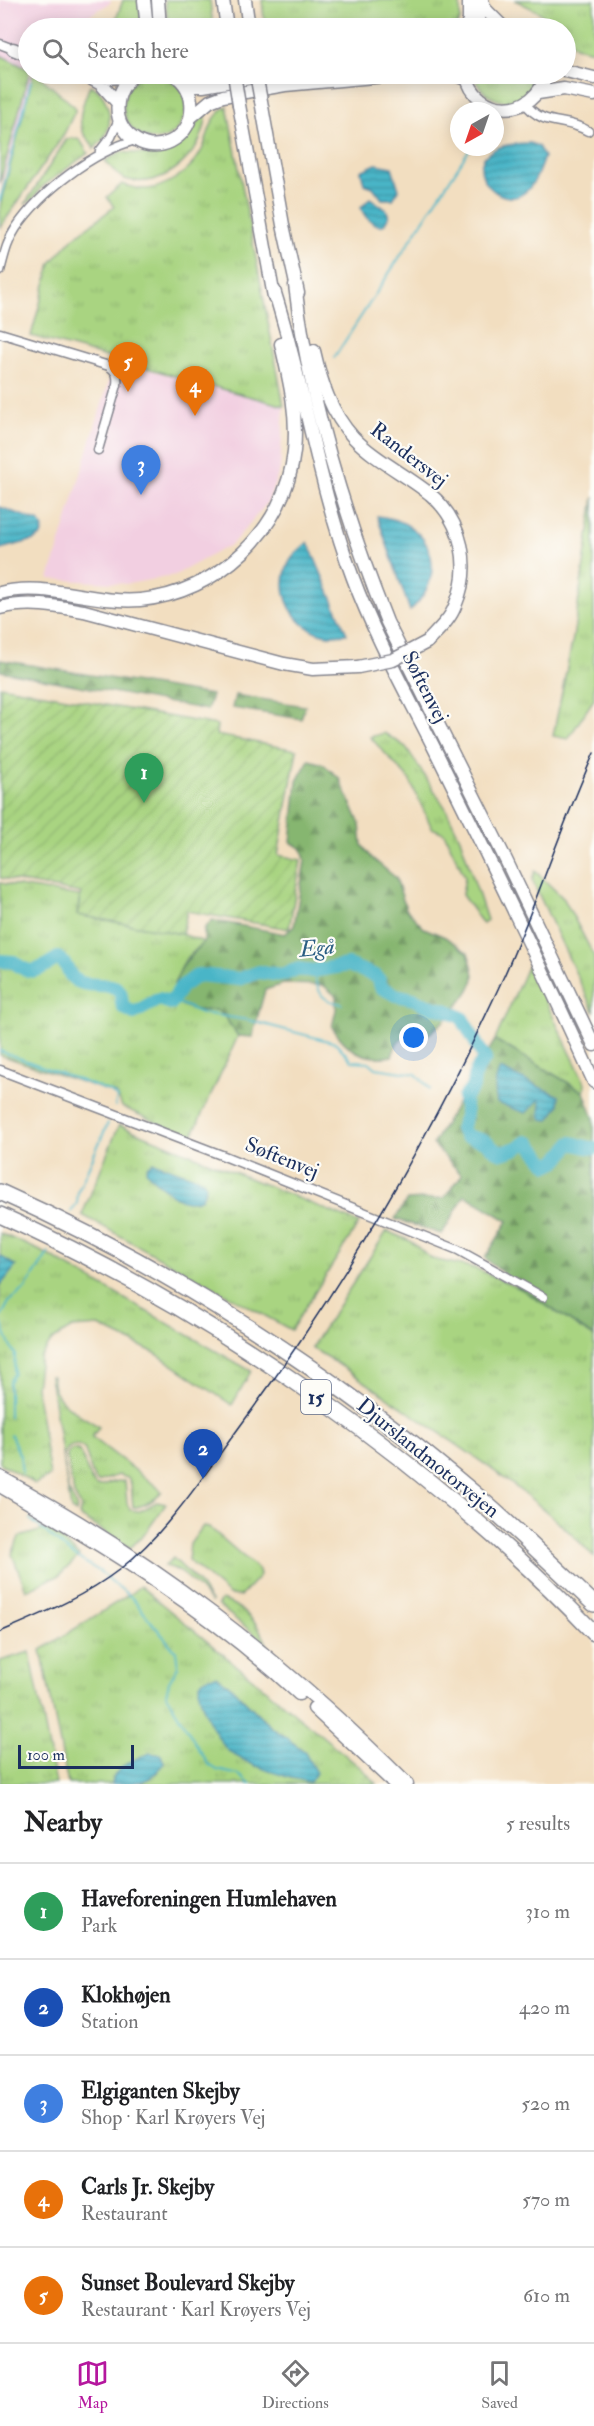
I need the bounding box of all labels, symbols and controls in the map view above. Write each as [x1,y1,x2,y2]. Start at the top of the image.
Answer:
search box [18,18,576,84]
icon: search [39,35,72,68]
text: Search here [87,37,189,65]
north arrow [450,102,504,156]
pin: 5 [108,342,148,392]
pin: 4 [176,366,214,416]
street label: Randersvej [365,416,453,494]
pin: 3 [122,446,160,495]
street label: Søftenvej [395,646,455,728]
pin: 1 [124,754,164,803]
water label: Egå [296,932,336,964]
your location [399,1023,428,1052]
street label: Søftenvej [241,1131,323,1185]
road number: 15 [301,1380,331,1414]
street label: Djurslandmotorvejen [351,1392,505,1524]
pin: 2 [184,1430,222,1479]
scale bar [18,1742,134,1770]
text: 100 m [27,1745,65,1765]
text: Nearby [24,1807,102,1839]
text: 5 results [506,1811,570,1836]
text: Haveforeningen Humlehaven [81,1885,337,1913]
text: 1 [40,1899,47,1924]
text: 310 m [525,1899,570,1924]
text: Park [81,1913,117,1938]
text: Klokhøjen [81,1981,171,2009]
text: 2 [38,1995,49,2020]
text: 420 m [519,1995,570,2020]
text: Station [81,2009,138,2034]
text: Elgiganten Skejby [81,2077,240,2105]
text: 3 [40,2091,47,2116]
text: 520 m [521,2091,570,2116]
text: Shop · Karl Krøyers Vej [81,2105,266,2130]
text: Carls Jr. Skejby [81,2173,214,2201]
text: 4 [38,2187,49,2212]
text: 570 m [522,2187,570,2212]
text: Restaurant [81,2201,168,2226]
text: Sunset Boulevard Skejby [81,2269,295,2297]
text: 5 [39,2283,48,2308]
text: 610 m [523,2283,570,2308]
text: Restaurant · Karl Krøyers Vej [81,2297,311,2322]
tab: Map [76,2357,109,2413]
tab: Directions [262,2357,329,2413]
tab: Saved [481,2357,518,2413]

